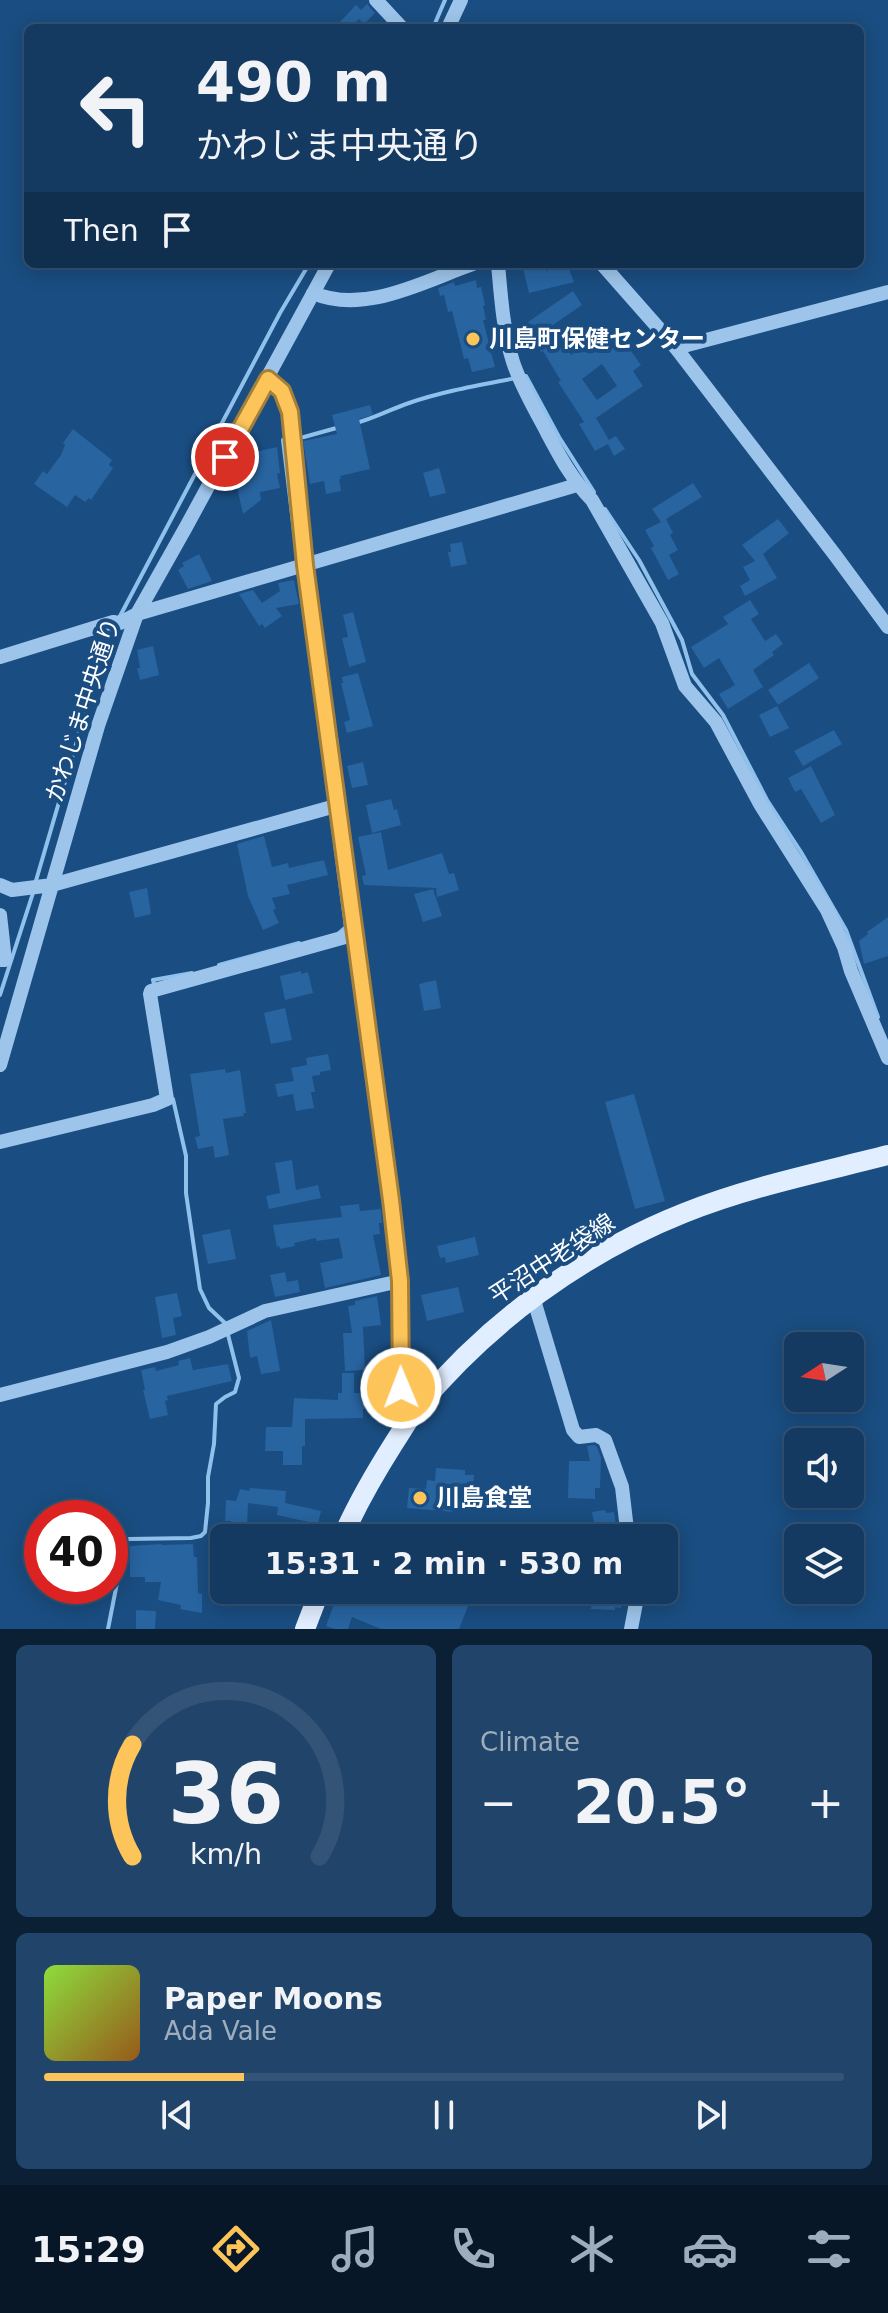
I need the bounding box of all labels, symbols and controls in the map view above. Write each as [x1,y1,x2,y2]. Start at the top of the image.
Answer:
text: 490 m [196,49,391,114]
icon: left [64,56,168,160]
text: かわじま中央通り [196,125,484,166]
icon: arrive [155,208,199,252]
text: Then [64,213,139,248]
place label: 川島町保健センター [489,325,705,353]
marker: 川島町保健センター [464,330,482,348]
pin [191,423,259,491]
icon: arrive [203,435,247,479]
street label: かわじま中央通り [40,614,126,806]
street label: 平沼中老袋線 [484,1208,620,1310]
north arrow [784,1332,864,1412]
map controls [784,1332,864,1604]
position arrow [359,1346,443,1430]
button: sound [784,1428,864,1508]
place label: 川島食堂 [436,1484,532,1512]
marker: 川島食堂 [411,1489,429,1507]
speed limit sign: 40 [24,1500,128,1604]
button: layers [784,1524,864,1604]
text: 15:31 · 2 min · 530 m [265,1546,623,1581]
text: Climate [480,1727,580,1757]
text: 36 [168,1746,284,1843]
text: 20.5° [573,1767,751,1837]
text: − [480,1777,517,1828]
text: + [807,1777,844,1828]
text: km/h [190,1837,262,1871]
text: Paper Moons [164,1981,383,2016]
text: Ada Vale [164,2016,277,2046]
icon: previous [155,2093,199,2137]
icon: pause [422,2093,466,2137]
icon: next [689,2093,733,2137]
icon: directions [208,2221,264,2277]
icon: music [327,2221,383,2277]
icon: phone [445,2221,501,2277]
icon: climate [564,2221,620,2277]
icon: car [682,2221,738,2277]
icon: filters [801,2221,857,2277]
text: 15:29 [31,2229,146,2270]

